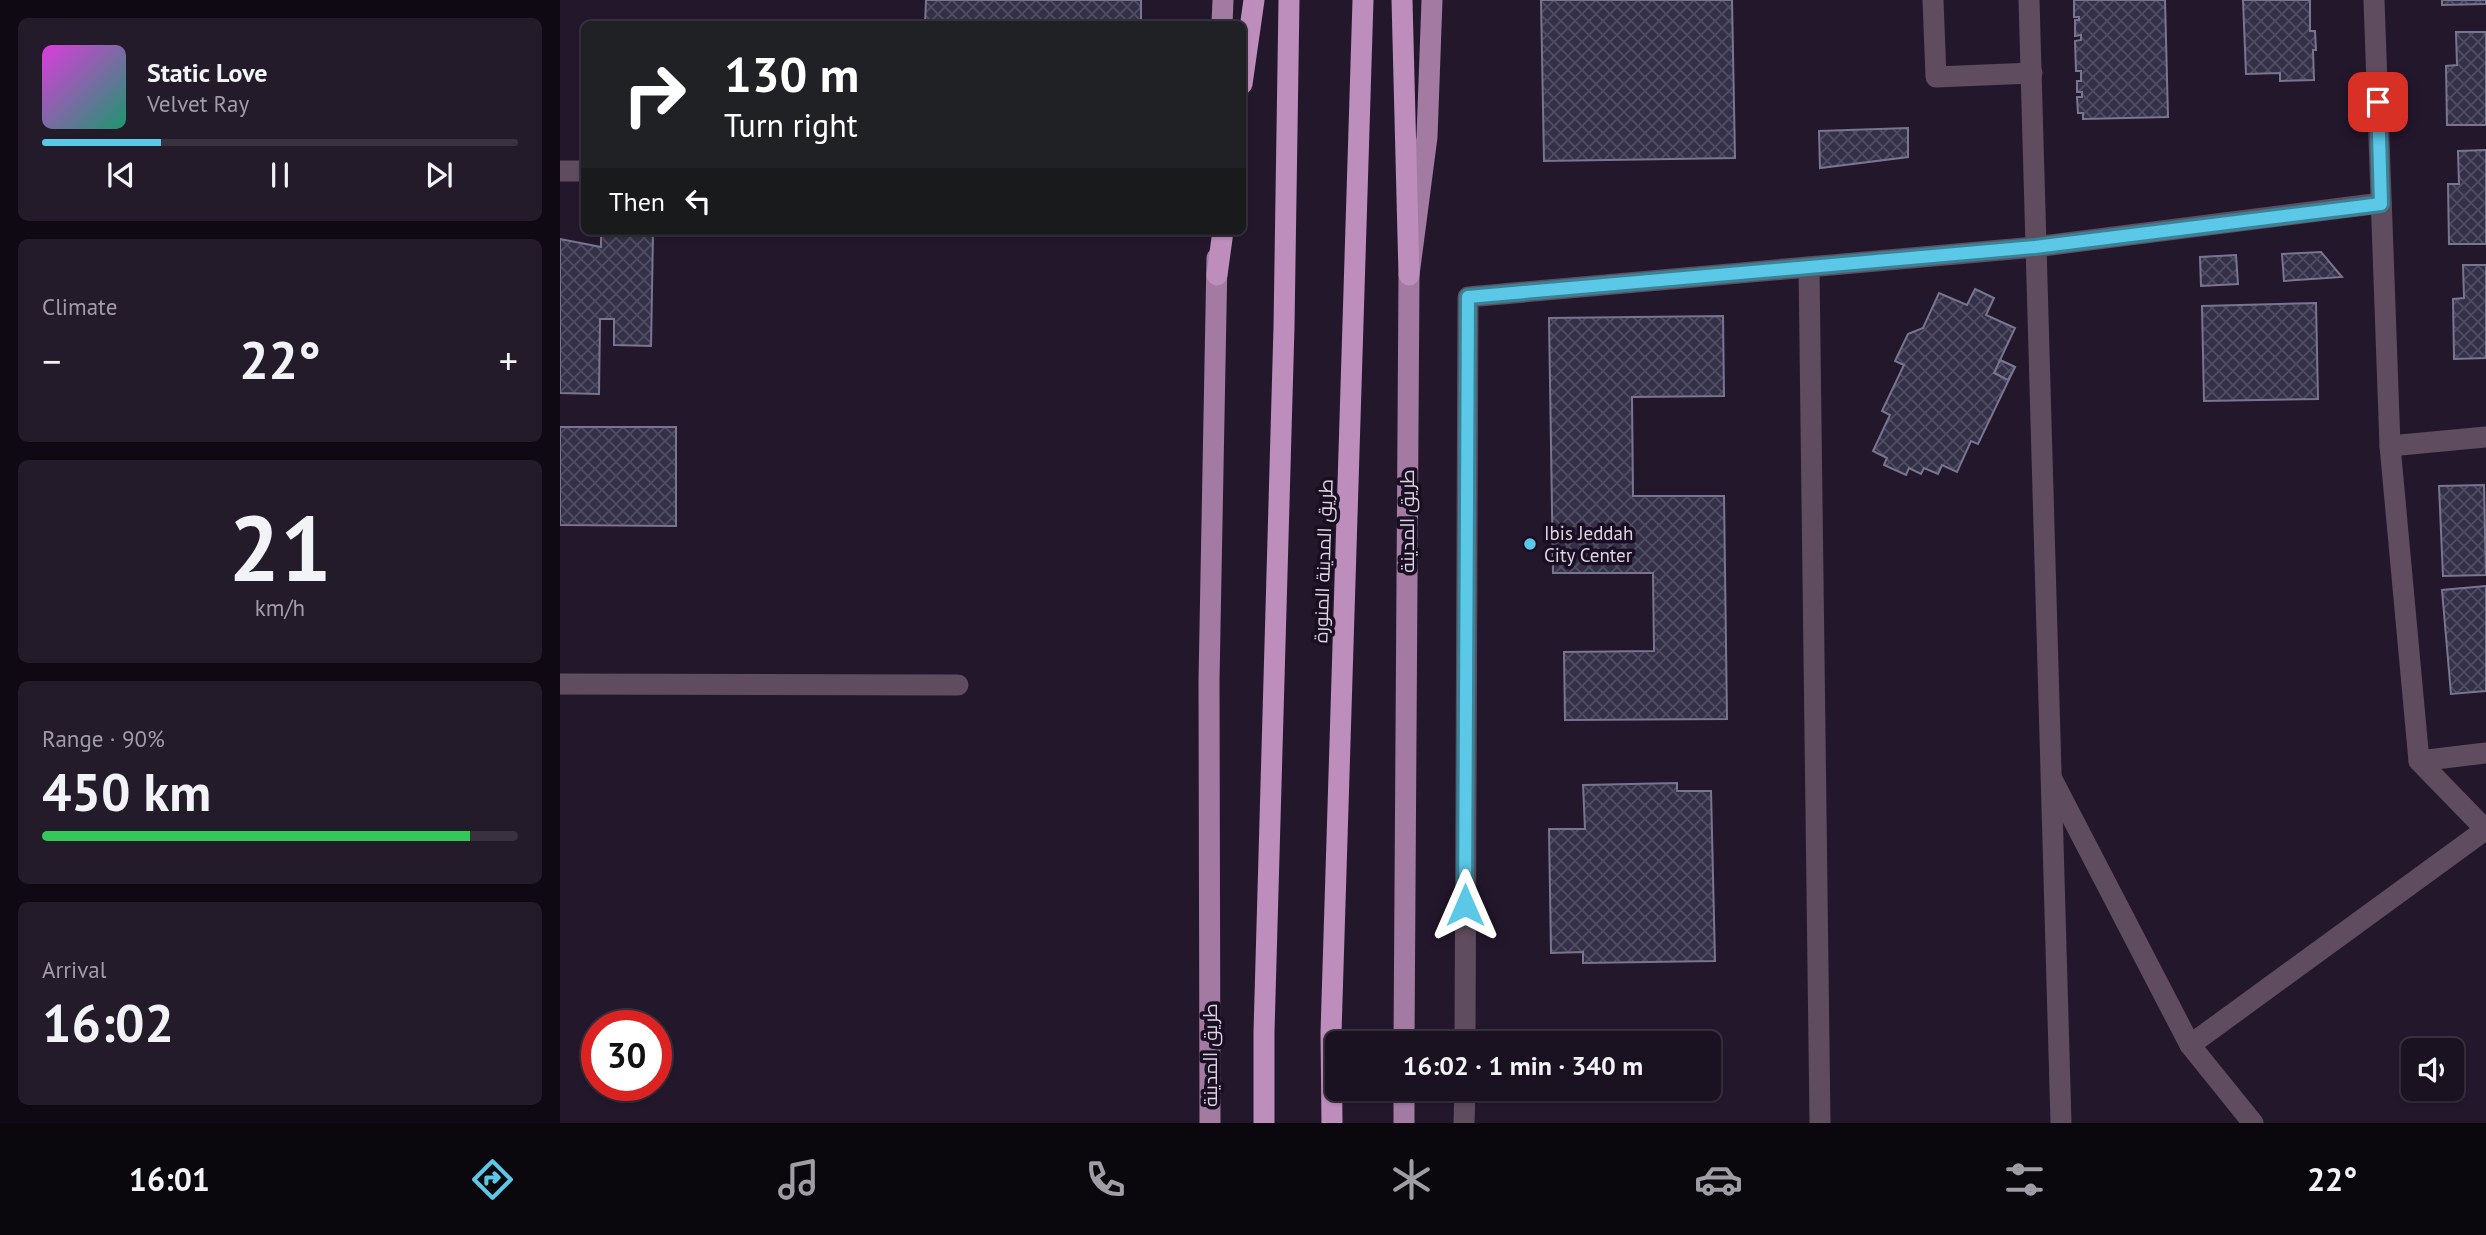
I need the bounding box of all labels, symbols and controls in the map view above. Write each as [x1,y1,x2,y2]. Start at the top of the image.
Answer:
text: 130 m [724,42,859,106]
icon: right [609,49,700,140]
text: Static Love [147,56,268,89]
pin [2348,72,2408,132]
icon: arrive [2359,83,2397,121]
text: Velvet Ray [147,89,249,118]
text: Turn right [724,104,858,146]
icon: previous [102,156,140,194]
icon: pause [261,156,299,194]
icon: next [420,156,458,194]
icon: left [679,182,717,220]
text: Then [609,185,665,218]
text: Climate [42,292,117,321]
text: 22° [239,326,321,393]
text: − [42,336,61,385]
text: + [499,336,518,385]
street label: طريق المدينة [1395,469,1420,573]
street label: طريق المدينة المنورة [1308,478,1339,644]
text: 21 [228,488,332,606]
place label: Ibis Jeddah City Center [1544,521,1633,567]
marker: Ibis Jeddah City Center [1522,536,1538,552]
text: km/h [255,593,305,622]
text: Range · 90% [42,724,165,753]
text: 450 km [42,758,211,825]
position arrow [1428,868,1502,942]
text: Arrival [42,955,106,984]
text: 16:02 [42,989,174,1056]
street label: طريق المدينة [1198,1003,1223,1107]
speed limit sign: 30 [581,1010,672,1101]
map controls [2401,1038,2464,1101]
button: sound [2401,1038,2464,1101]
text: 16:02 · 1 min · 340 m [1403,1049,1643,1082]
icon: directions [468,1155,517,1204]
icon: music [774,1155,823,1204]
icon: phone [1081,1155,1130,1204]
icon: climate [1387,1155,1436,1204]
icon: car [1694,1155,1743,1204]
icon: filters [2000,1155,2049,1204]
text: 16:01 [129,1158,210,1200]
text: 22° [2307,1158,2357,1200]

